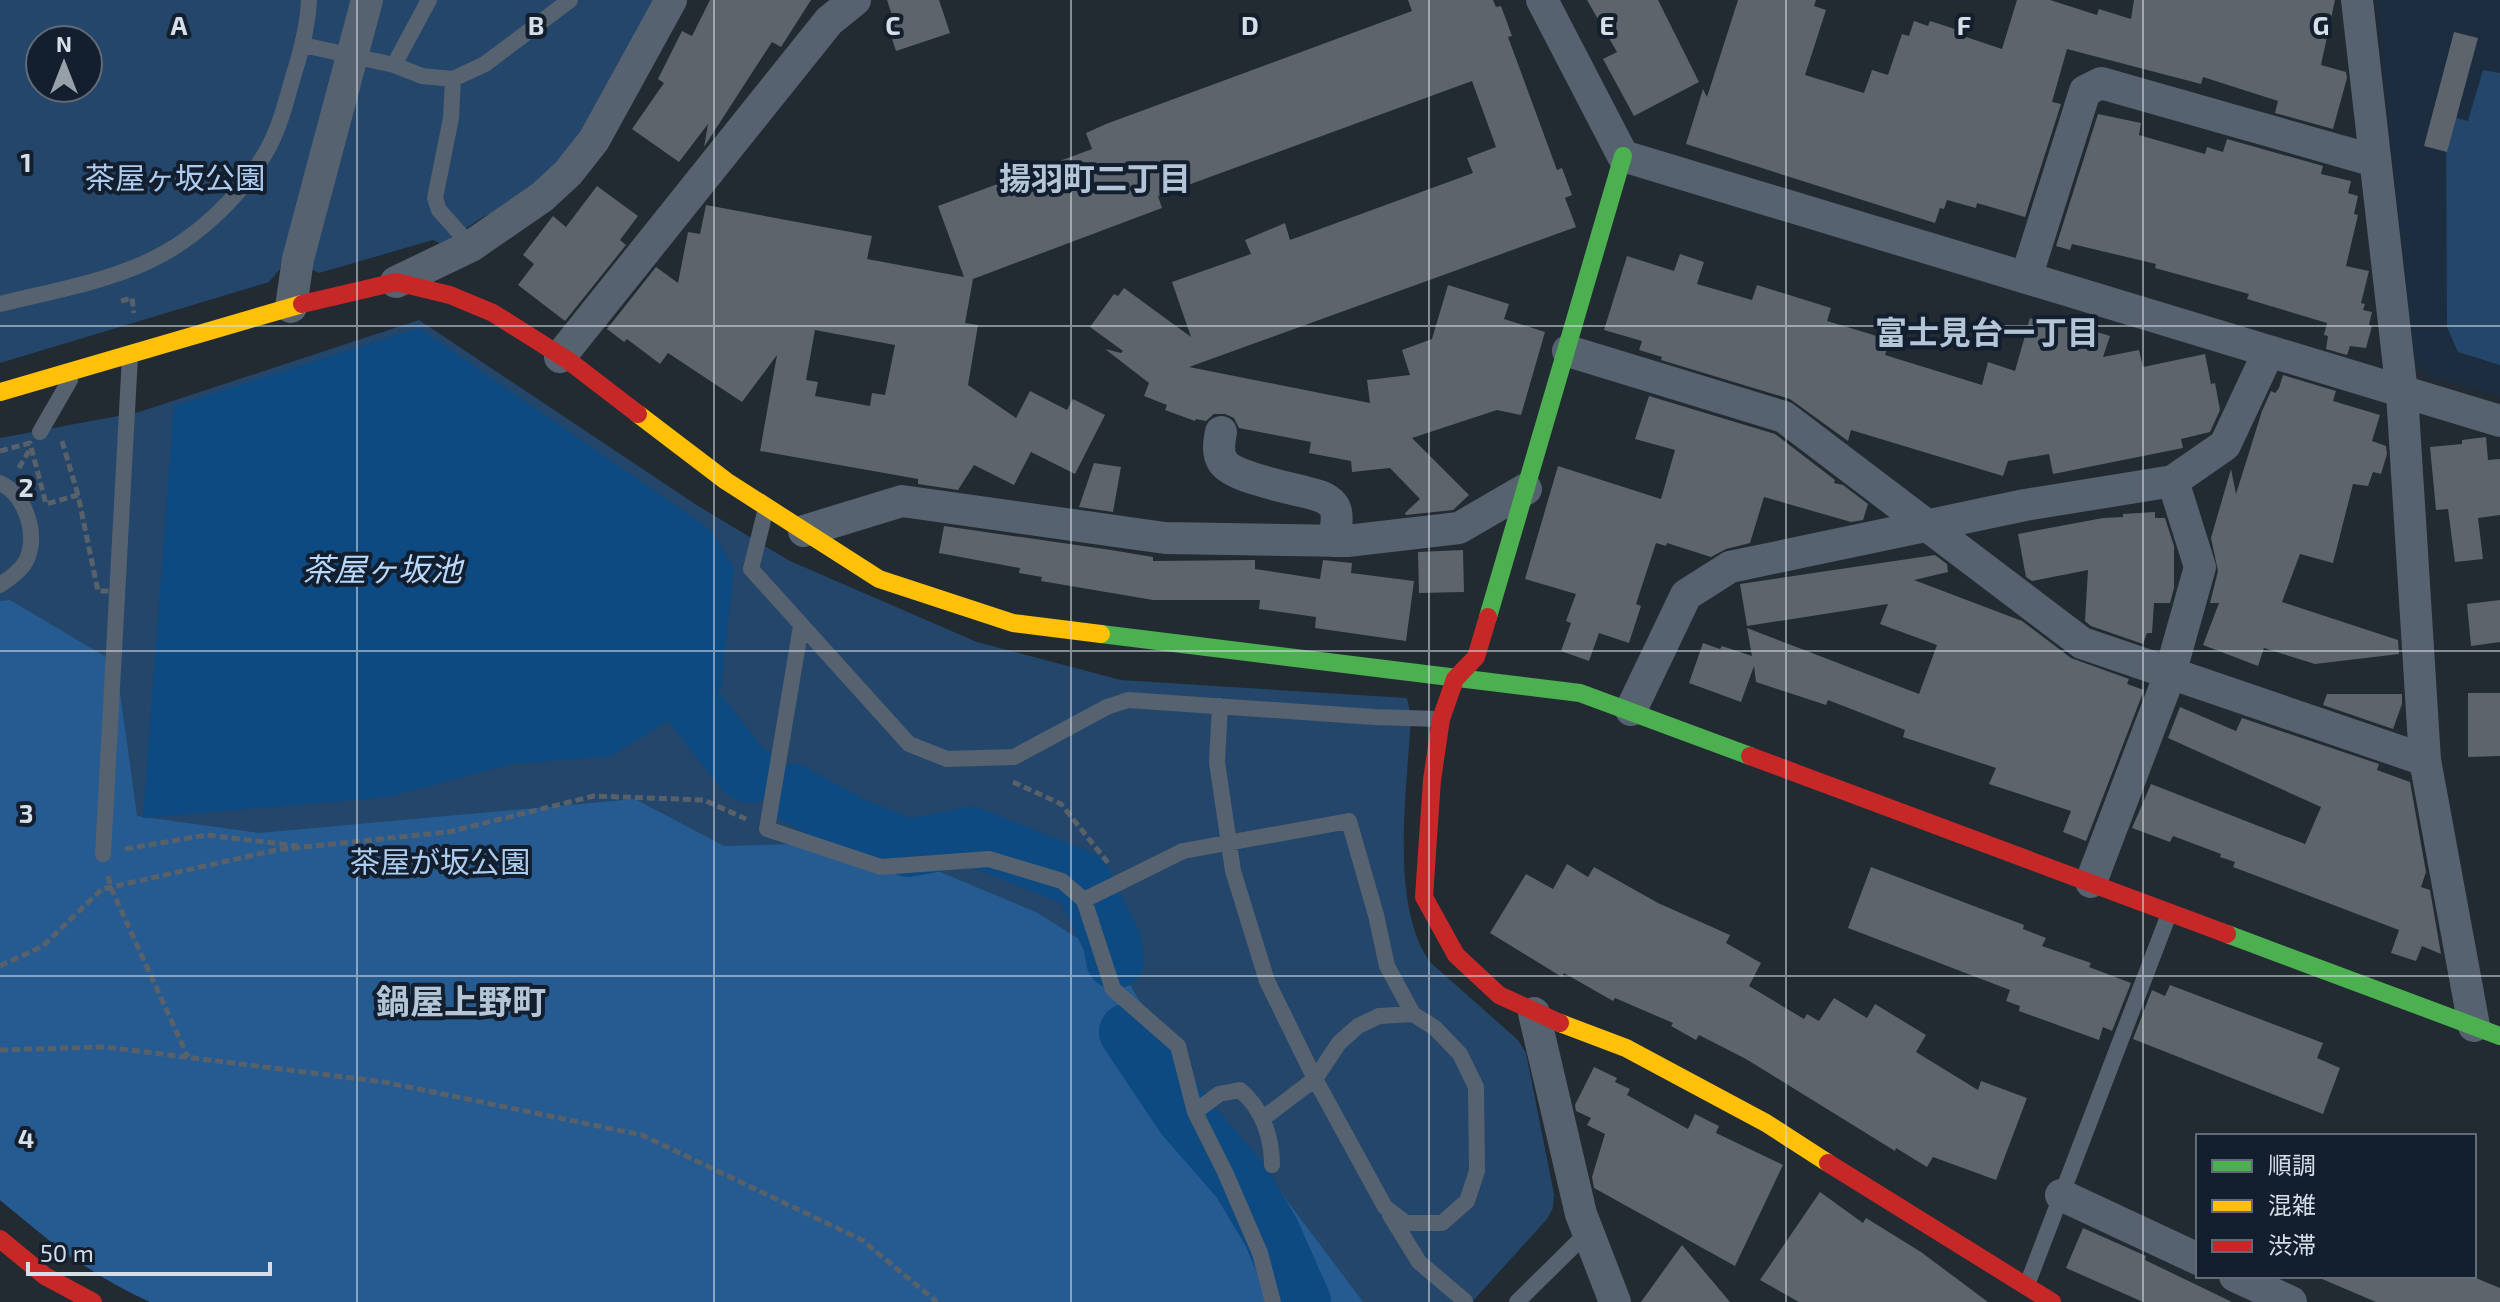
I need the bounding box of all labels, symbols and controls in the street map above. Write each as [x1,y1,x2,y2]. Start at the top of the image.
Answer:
text: A [171,9,188,40]
text: B [528,9,544,40]
text: C [885,9,901,40]
text: D [1241,9,1259,40]
text: E [1599,9,1615,40]
text: F [1957,9,1971,40]
text: G [2313,9,2329,40]
north arrow [24,24,104,104]
text: N [56,30,72,56]
text: 1 [20,146,32,177]
district label: 揚羽町二丁目 [999,158,1191,196]
park label: 茶屋ヶ坂公園 [85,159,265,195]
district label: 富士見台一丁目 [1875,312,2099,350]
text: 2 [18,471,34,502]
water label: 茶屋ヶ坂池 [302,549,465,587]
text: 3 [19,797,33,828]
park label: 茶屋が坂公園 [350,843,530,879]
district label: 鍋屋上野町 [376,980,546,1021]
text: 4 [18,1122,34,1153]
legend [2196,1134,2476,1278]
text: 順調 [2268,1150,2316,1179]
text: 混雑 [2268,1190,2316,1219]
scale bar [28,1226,270,1276]
text: 渋滞 [2268,1230,2316,1259]
text: 50 m [40,1238,94,1267]

